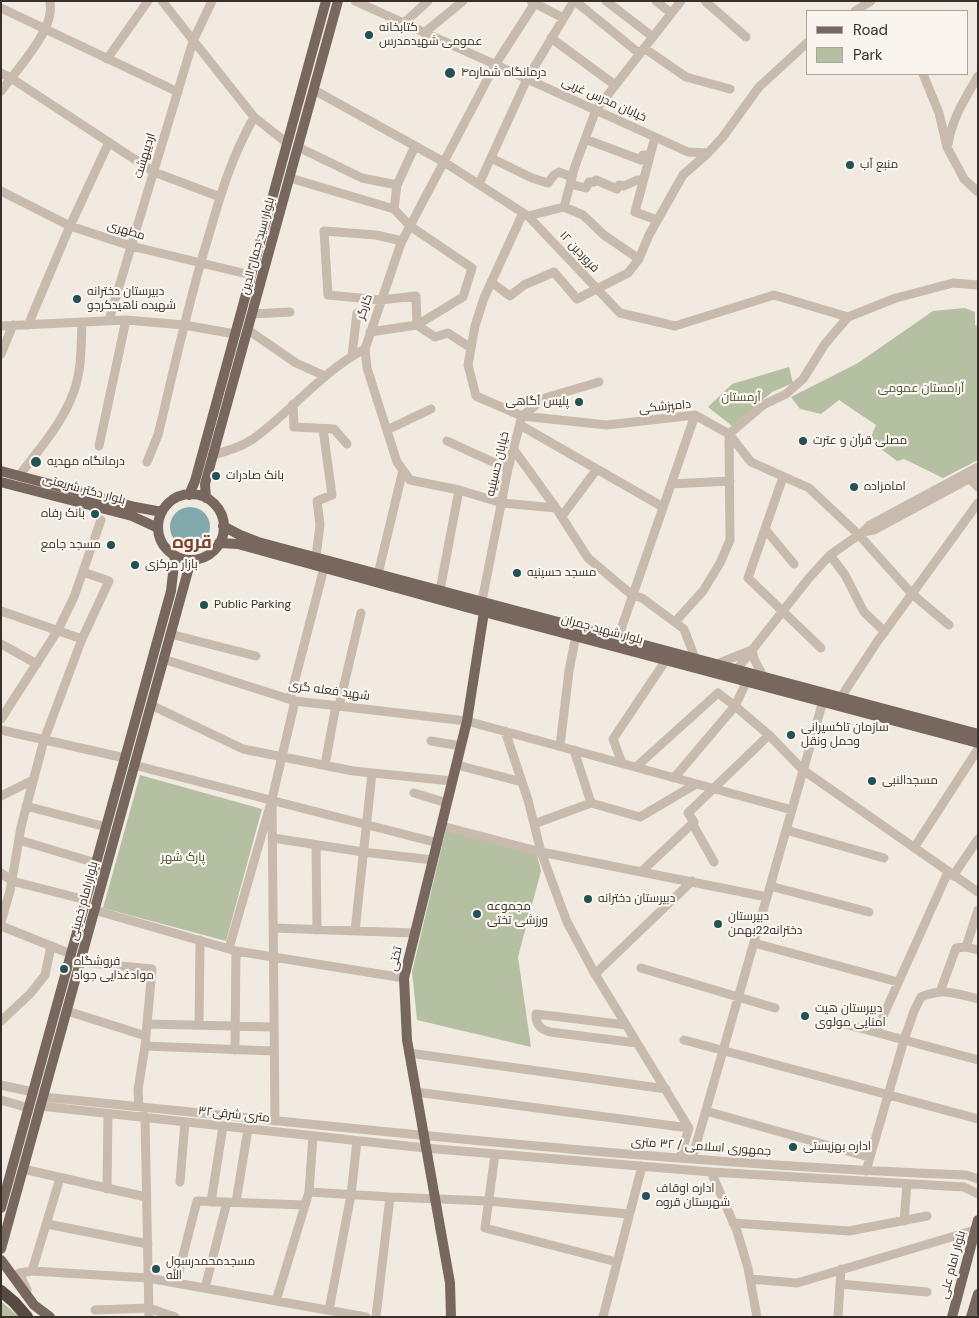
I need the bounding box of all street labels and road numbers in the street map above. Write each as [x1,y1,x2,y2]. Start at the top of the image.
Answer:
street label: خیابان مدرس غربی [559,75,649,125]
street label: اردیبهشت [131,131,159,181]
street label: بلوار سید جمال الدین [238,196,278,296]
street label: مطهری [105,218,147,244]
street label: ۱۲ فروردین [556,228,602,276]
street label: کارگر [354,292,376,322]
street label: دامپزشکی [638,398,692,416]
street label: خیابان حسینیه [484,430,512,498]
street label: بلوار دکتر شریعتی [41,472,127,508]
street label: بلوار شهید چمران [560,612,644,648]
street label: شهید فعله گری [287,678,371,704]
street label: بلوار امام خمینی [67,860,101,942]
street label: تختی [386,945,406,973]
street label: متری شرقی۳۲ [197,1104,271,1126]
street label: جمهوری اسلامی / ۳۲ متری [630,1135,772,1159]
street label: بلوار امام علی [937,1229,969,1301]

